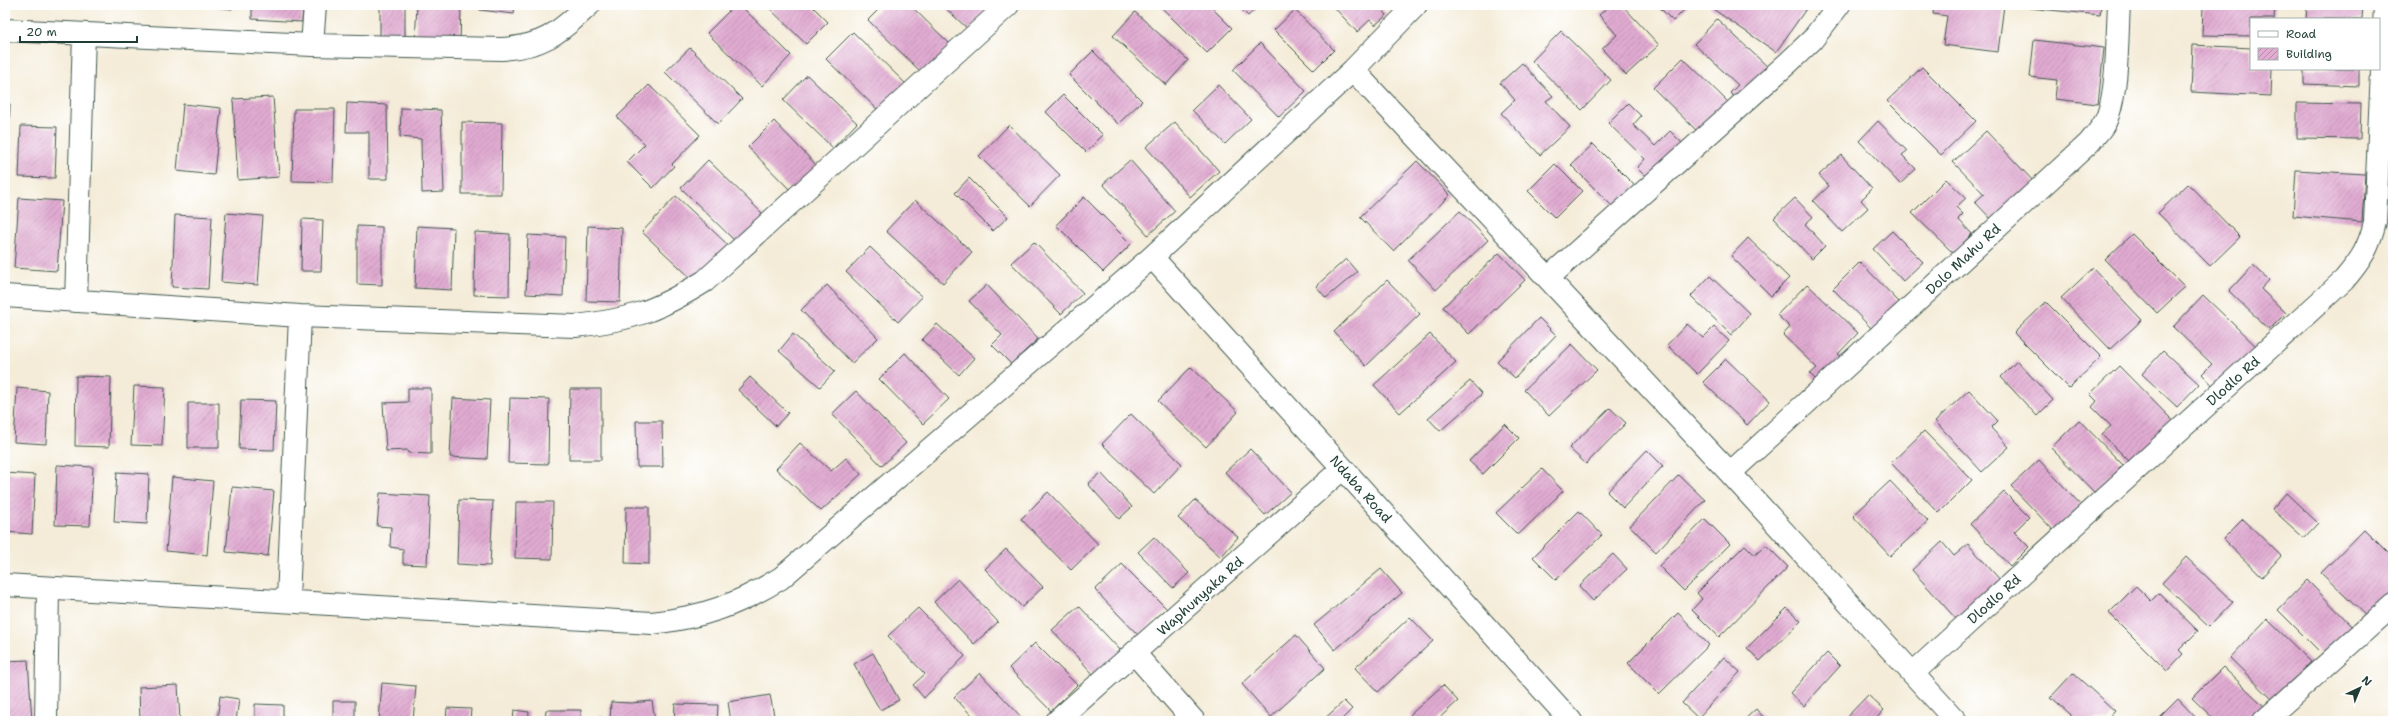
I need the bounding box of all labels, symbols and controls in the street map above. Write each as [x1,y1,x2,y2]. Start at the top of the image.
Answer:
scale bar [20,18,137,44]
legend [2250,18,2380,70]
text: 20 m [26,24,57,40]
text: Road [2286,26,2317,42]
text: Building [2286,46,2332,62]
street label: Dolo Mahu Rd [1922,219,2004,298]
street label: Dlodlo Rd [2202,352,2264,410]
street label: Ndaba Road [1326,451,1396,527]
street label: Waphunyaka Rd [1153,552,1247,640]
street label: Dlodlo Rd [1963,570,2025,628]
north arrow [2340,668,2380,708]
text: N [2358,673,2375,690]

